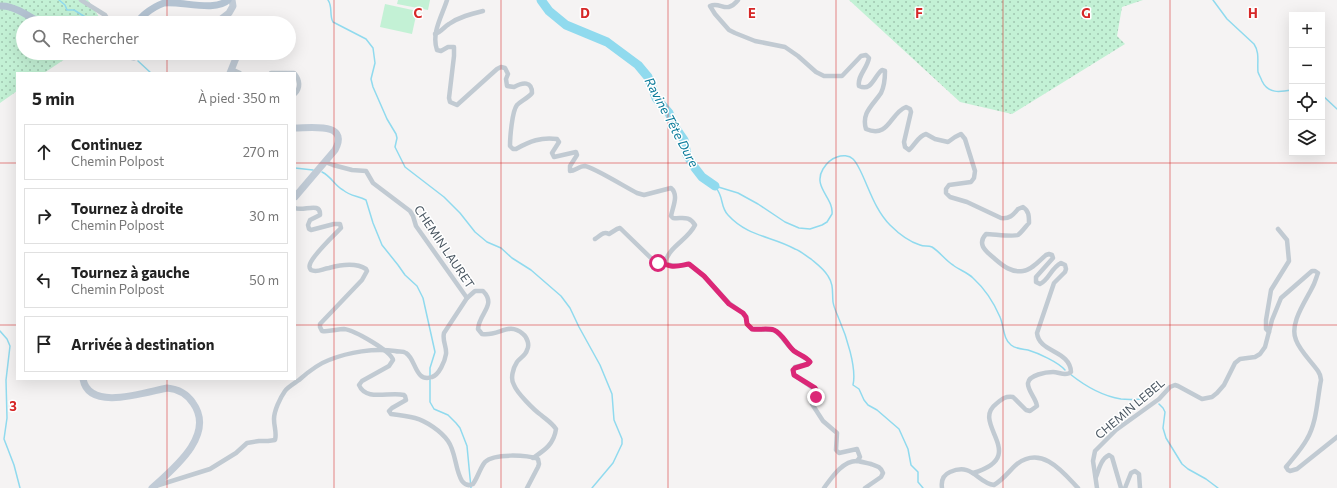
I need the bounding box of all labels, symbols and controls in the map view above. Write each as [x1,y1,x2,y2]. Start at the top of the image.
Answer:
text: C [414,5,423,21]
text: D [580,5,590,21]
text: E [748,5,756,21]
text: F [915,5,923,21]
text: G [1081,5,1091,21]
text: H [1248,5,1258,21]
map controls [1289,12,1325,156]
button: + [1289,12,1325,48]
search box [16,16,296,60]
icon: search [30,27,52,49]
text: Rechercher [62,29,139,47]
button: − [1289,48,1325,84]
water label: Ravine Tête Dure [642,74,702,170]
button: locate [1289,84,1325,120]
text: 5 min [32,88,75,109]
text: À pied · 350 m [198,90,280,106]
button: layers [1289,120,1325,156]
text: Continuez [71,135,142,153]
icon: ahead [33,141,55,163]
text: 270 m [243,144,279,160]
text: Chemin Polpost [71,153,164,169]
text: Tournez à droite [71,199,183,217]
street label: CHEMIN LAURET [412,202,478,291]
icon: right [33,205,55,227]
text: 30 m [249,208,279,224]
text: Chemin Polpost [71,217,164,233]
route start [649,254,667,272]
text: Tournez à gauche [71,263,190,281]
icon: left [33,269,55,291]
text: 50 m [249,272,279,288]
text: Chemin Polpost [71,281,164,297]
icon: arrive [33,333,55,355]
text: Arrivée à destination [71,335,214,353]
street label: CHEMIN LEBEL [1092,375,1167,441]
route end [807,388,825,406]
text: 3 [9,398,17,414]

